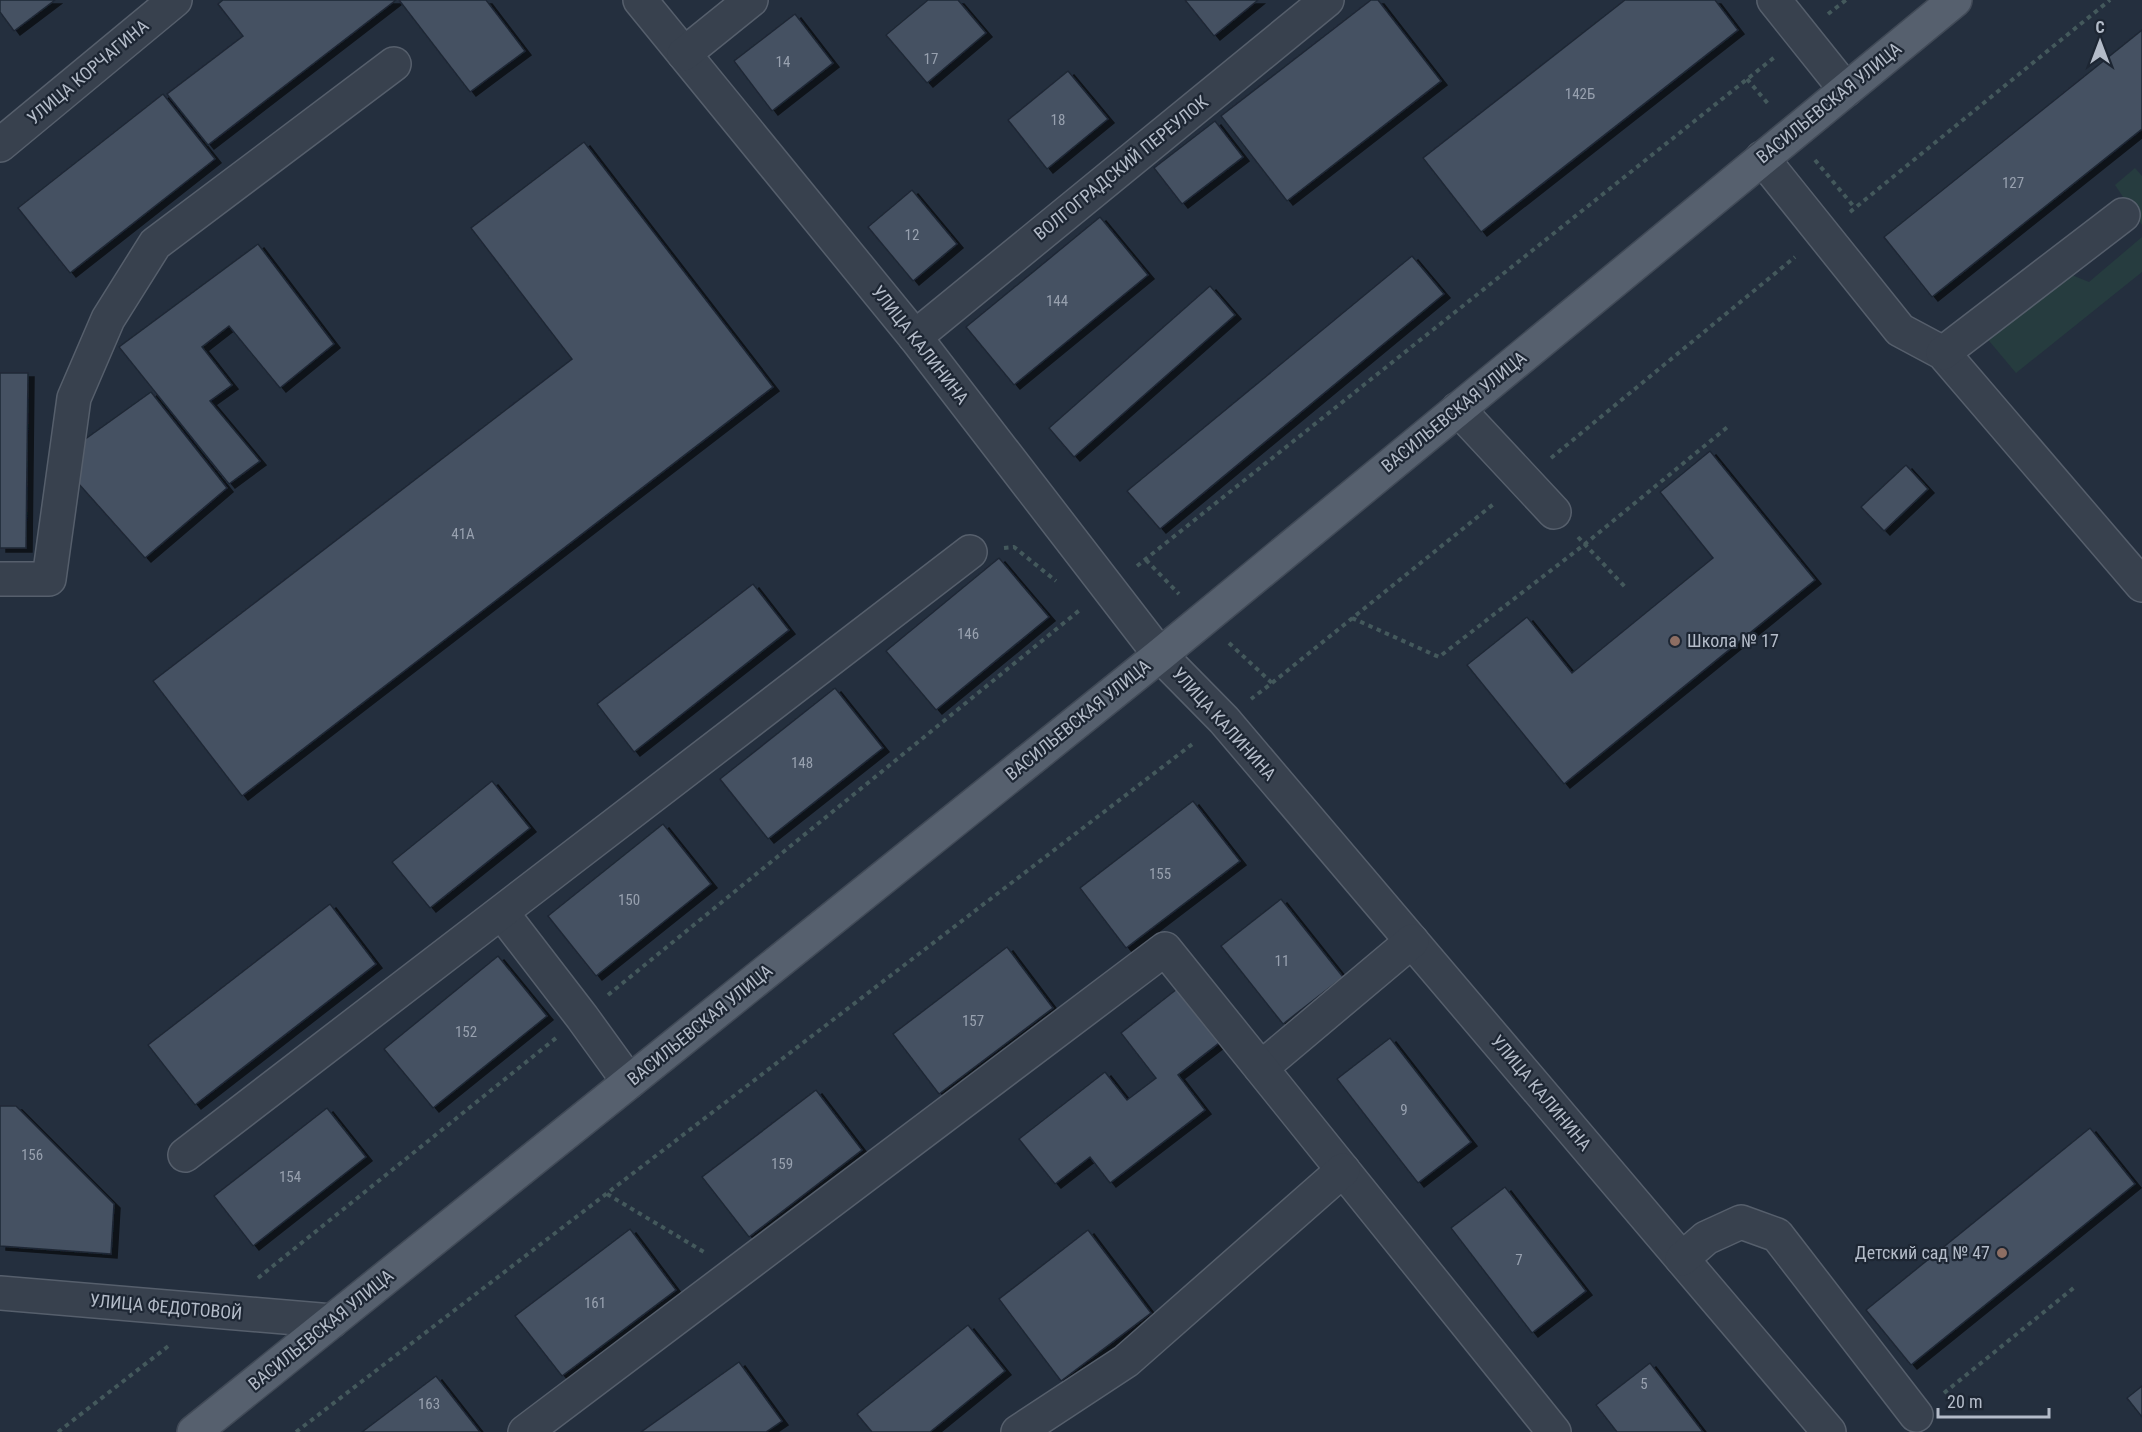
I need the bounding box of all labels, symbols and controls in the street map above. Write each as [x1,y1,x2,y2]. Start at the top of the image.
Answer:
north arrow [2070,12,2130,72]
street label: УЛИЦА КОРЧАГИНА [23,15,153,128]
text: С [2095,18,2105,37]
street label: ВАСИЛЬЕВСКАЯ УЛИЦА [1752,37,1906,167]
house number: 17 [924,50,938,68]
house number: 14 [776,53,790,71]
house number: 142Б [1565,85,1595,103]
street label: ВОЛГОГРАДСКИЙ ПЕРЕУЛОК [1030,91,1212,244]
house number: 18 [1051,111,1065,129]
house number: 127 [2002,174,2024,192]
house number: 12 [905,226,919,244]
street label: УЛИЦА КАЛИНИНА [868,281,974,409]
house number: 144 [1046,292,1068,310]
street label: ВАСИЛЬЕВСКАЯ УЛИЦА [1377,346,1531,476]
house number: 41А [451,525,475,543]
house number: 146 [957,625,979,643]
place label: Школа № 17 [1687,630,1779,651]
marker: Школа № 17 [1668,634,1682,648]
street label: ВАСИЛЬЕВСКАЯ УЛИЦА [1001,654,1155,784]
street label: УЛИЦА КАЛИНИНА [1168,663,1281,785]
house number: 148 [791,754,813,772]
house number: 155 [1149,865,1171,883]
house number: 150 [618,891,640,909]
house number: 11 [1275,952,1289,970]
street label: ВАСИЛЬЕВСКАЯ УЛИЦА [623,959,777,1089]
house number: 157 [962,1012,984,1030]
house number: 152 [455,1023,477,1041]
street label: УЛИЦА КАЛИНИНА [1487,1031,1596,1155]
house number: 9 [1400,1101,1408,1119]
house number: 156 [21,1146,43,1164]
house number: 159 [771,1155,793,1173]
house number: 154 [279,1168,301,1186]
place label: Детский сад № 47 [1855,1242,1990,1263]
marker: Детский сад № 47 [1995,1246,2009,1260]
house number: 7 [1515,1251,1523,1269]
street label: ВАСИЛЬЕВСКАЯ УЛИЦА [244,1264,398,1394]
street label: УЛИЦА ФЕДОТОВОЙ [89,1289,243,1324]
house number: 161 [584,1294,606,1312]
house number: 5 [1640,1375,1648,1393]
scale bar [1938,1381,2049,1419]
text: 20 m [1947,1391,1982,1412]
house number: 163 [418,1395,440,1413]

